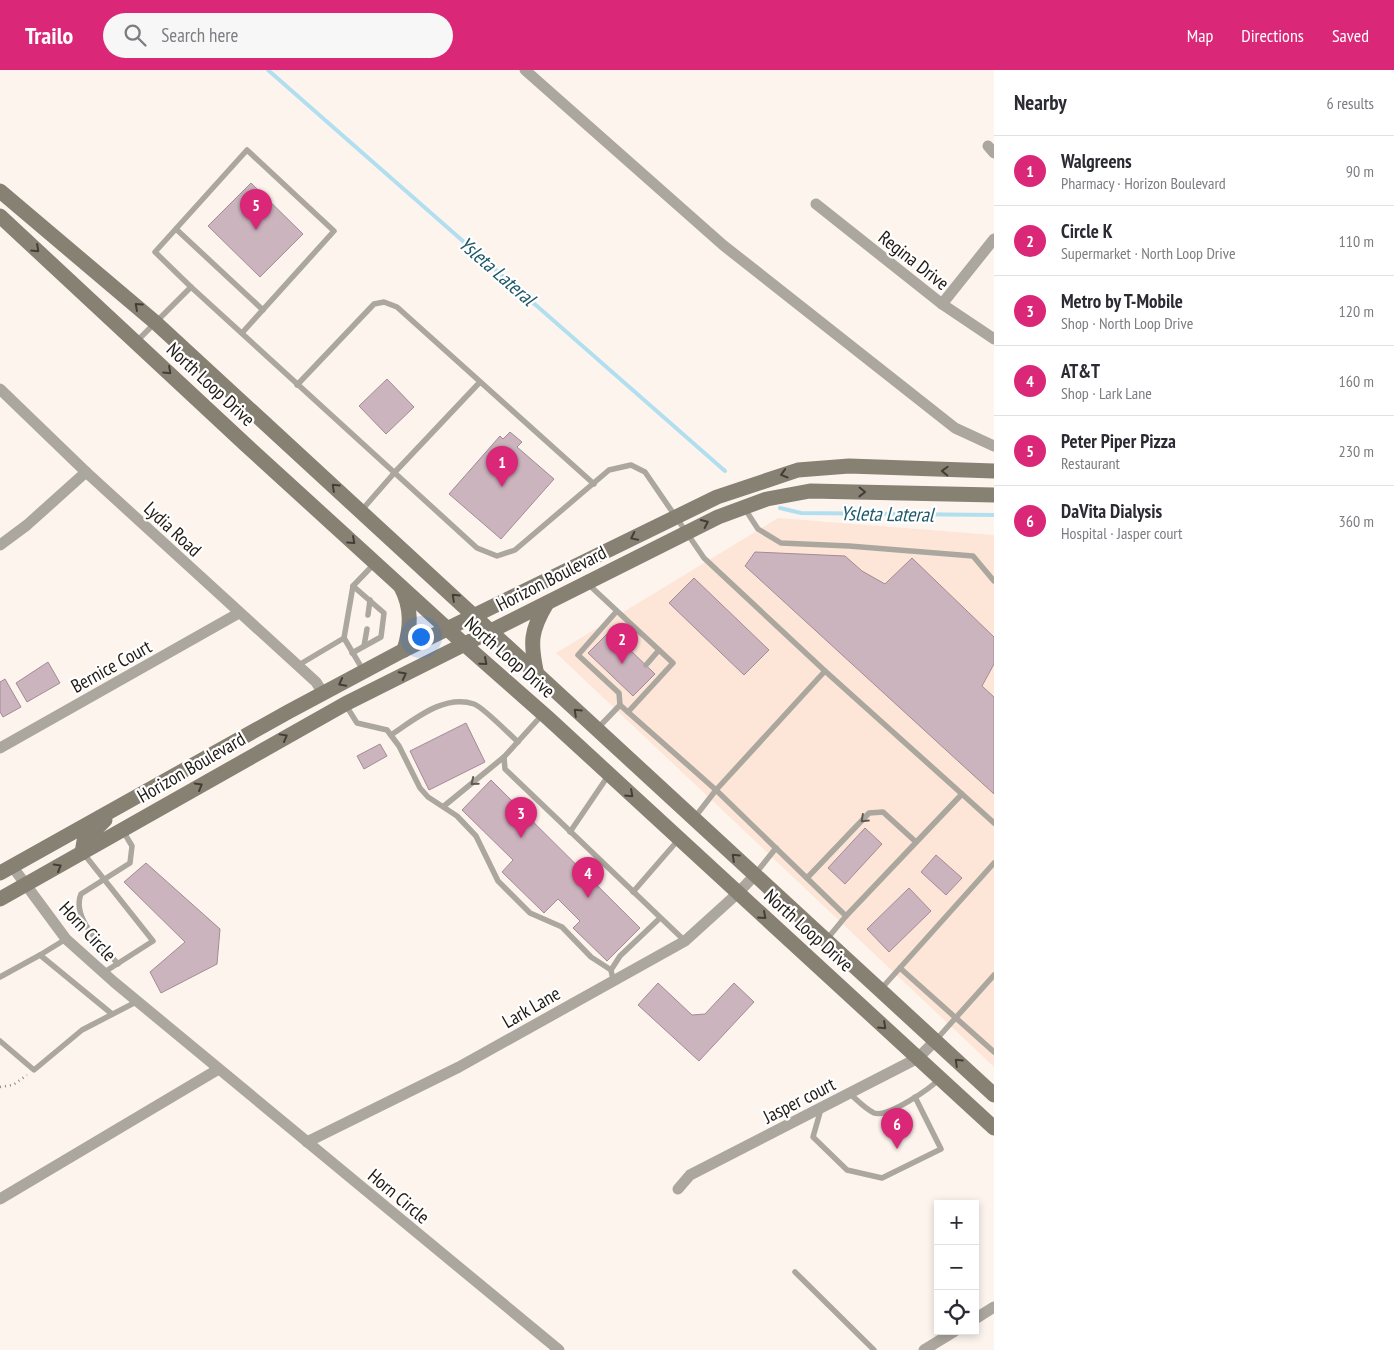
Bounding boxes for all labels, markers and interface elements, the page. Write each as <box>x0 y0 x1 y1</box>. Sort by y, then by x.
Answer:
search box <box>103 13 453 58</box>
text: Trailo <box>25 20 73 51</box>
icon: search <box>121 21 149 49</box>
text: Search here <box>161 23 238 47</box>
text: Map <box>1187 24 1213 47</box>
text: Directions <box>1241 24 1304 47</box>
text: Saved <box>1332 24 1369 47</box>
text: Nearby <box>1014 89 1067 116</box>
text: 6 results <box>1327 93 1374 113</box>
text: Walgreens <box>1061 149 1132 173</box>
text: 1 <box>1026 161 1034 181</box>
text: 90 m <box>1346 161 1374 181</box>
text: Pharmacy · Horizon Boulevard <box>1061 173 1226 193</box>
pin: 5 <box>240 189 272 230</box>
text: Circle K <box>1061 219 1113 243</box>
street label: Regina Drive <box>874 225 954 295</box>
water label: Ysleta Lateral <box>453 231 542 313</box>
text: 2 <box>1026 231 1034 251</box>
text: 110 m <box>1339 231 1374 251</box>
one-way arrow <box>30 243 39 252</box>
text: Supermarket · North Loop Drive <box>1061 243 1236 263</box>
text: Metro by T-Mobile <box>1061 289 1183 313</box>
text: 3 <box>1026 301 1034 321</box>
text: 120 m <box>1339 301 1374 321</box>
one-way arrow <box>134 303 143 312</box>
text: Shop · North Loop Drive <box>1061 313 1193 333</box>
street label: North Loop Drive <box>162 337 260 431</box>
text: AT&T <box>1061 359 1100 383</box>
one-way arrow <box>163 365 172 374</box>
text: 4 <box>1026 371 1034 391</box>
text: 160 m <box>1339 371 1374 391</box>
text: Shop · Lark Lane <box>1061 383 1152 403</box>
text: Peter Piper Pizza <box>1061 429 1176 453</box>
text: 5 <box>1026 441 1034 461</box>
text: 230 m <box>1339 441 1374 461</box>
pin: 1 <box>486 446 518 487</box>
text: Restaurant <box>1061 453 1120 473</box>
one-way arrow <box>941 465 949 476</box>
one-way arrow <box>779 468 788 479</box>
one-way arrow <box>332 484 341 493</box>
one-way arrow <box>859 487 867 498</box>
street label: Lydia Road <box>139 496 207 562</box>
text: DaVita Dialysis <box>1061 499 1162 523</box>
water label: Ysleta Lateral <box>840 500 936 528</box>
text: 6 <box>1026 511 1034 531</box>
text: 360 m <box>1339 511 1374 531</box>
one-way arrow <box>700 519 709 529</box>
text: Hospital · Jasper court <box>1061 523 1183 543</box>
one-way arrow <box>630 531 639 541</box>
one-way arrow <box>346 535 355 544</box>
street label: Horizon Boulevard <box>492 540 610 616</box>
one-way arrow <box>451 594 460 603</box>
street label: North Loop Drive <box>460 611 560 703</box>
pin: 2 <box>606 623 638 664</box>
your location <box>408 624 434 650</box>
street label: Bernice Court <box>67 634 156 698</box>
one-way arrow <box>479 656 488 665</box>
one-way arrow <box>398 671 407 681</box>
one-way arrow <box>338 677 347 687</box>
one-way arrow <box>574 709 583 718</box>
street label: Horizon Boulevard <box>133 726 249 808</box>
one-way arrow <box>279 734 288 744</box>
one-way arrow <box>470 776 479 785</box>
one-way arrow <box>193 782 202 792</box>
one-way arrow <box>625 788 634 797</box>
pin: 3 <box>505 797 537 838</box>
one-way arrow <box>861 813 870 822</box>
one-way arrow <box>732 854 741 863</box>
pin: 4 <box>572 857 604 898</box>
one-way arrow <box>52 863 61 873</box>
street label: North Loop Drive <box>759 884 859 976</box>
street label: Horn Circle <box>54 896 122 966</box>
one-way arrow <box>758 910 767 919</box>
street label: Lark Lane <box>498 981 564 1033</box>
one-way arrow <box>878 1020 887 1029</box>
one-way arrow <box>955 1059 964 1068</box>
street label: Jasper court <box>758 1071 840 1129</box>
pin: 6 <box>881 1108 913 1149</box>
street label: Horn Circle <box>363 1163 435 1229</box>
map controls <box>934 1200 979 1335</box>
button: + <box>934 1200 979 1245</box>
button: − <box>934 1245 979 1290</box>
button: locate <box>934 1290 979 1335</box>

